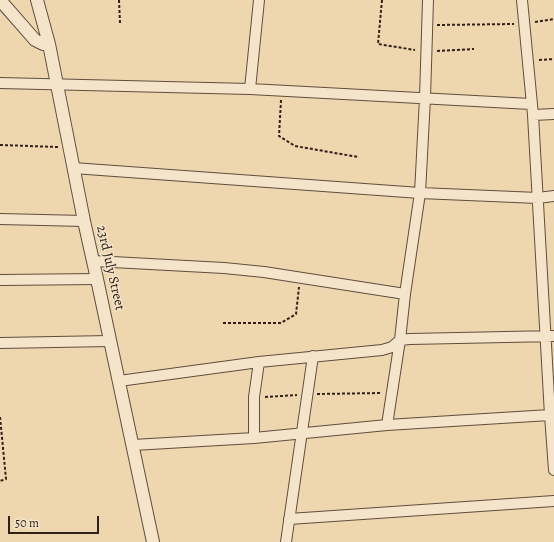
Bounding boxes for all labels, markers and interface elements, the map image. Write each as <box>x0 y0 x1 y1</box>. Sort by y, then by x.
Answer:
street label: 23rd July Street <box>92 224 128 312</box>
scale bar <box>10 508 101 534</box>
text: 50 m <box>15 515 39 531</box>

